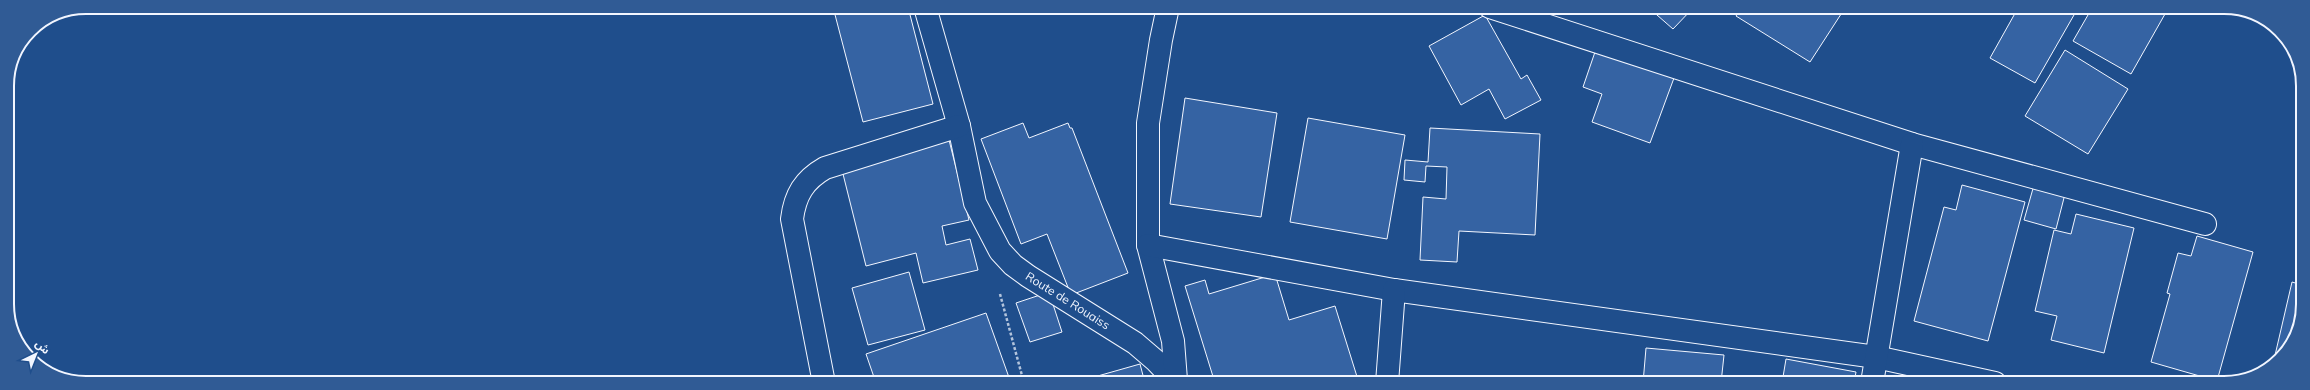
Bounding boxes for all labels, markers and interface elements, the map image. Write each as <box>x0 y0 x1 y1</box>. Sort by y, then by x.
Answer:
street label: Route de Rouaiss <box>1023 268 1113 332</box>
north arrow <box>16 334 56 374</box>
text: ش <box>33 336 53 357</box>

